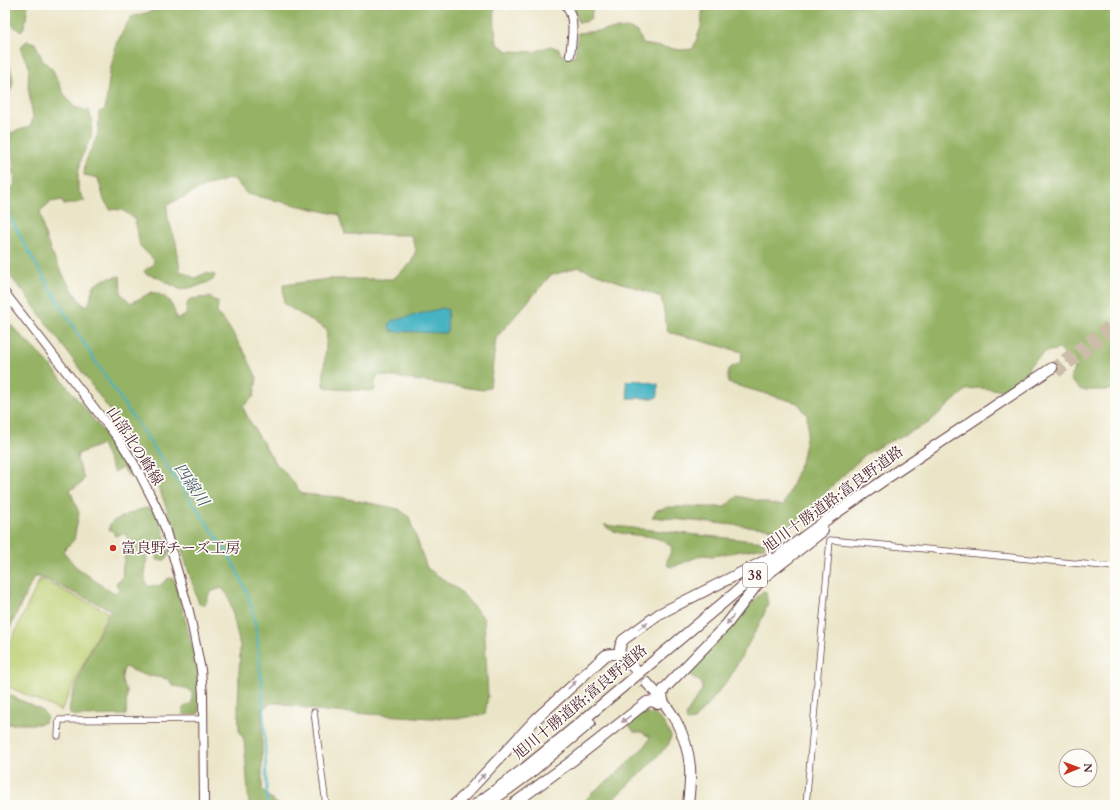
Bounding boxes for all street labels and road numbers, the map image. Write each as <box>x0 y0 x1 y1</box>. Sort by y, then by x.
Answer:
street label: 山部北の峰線 <box>102 403 168 489</box>
street label: 旭川十勝道路;富良野道路 <box>759 441 907 557</box>
road number: 38 <box>743 563 767 587</box>
street label: 旭川十勝道路;富良野道路 <box>509 640 651 764</box>

